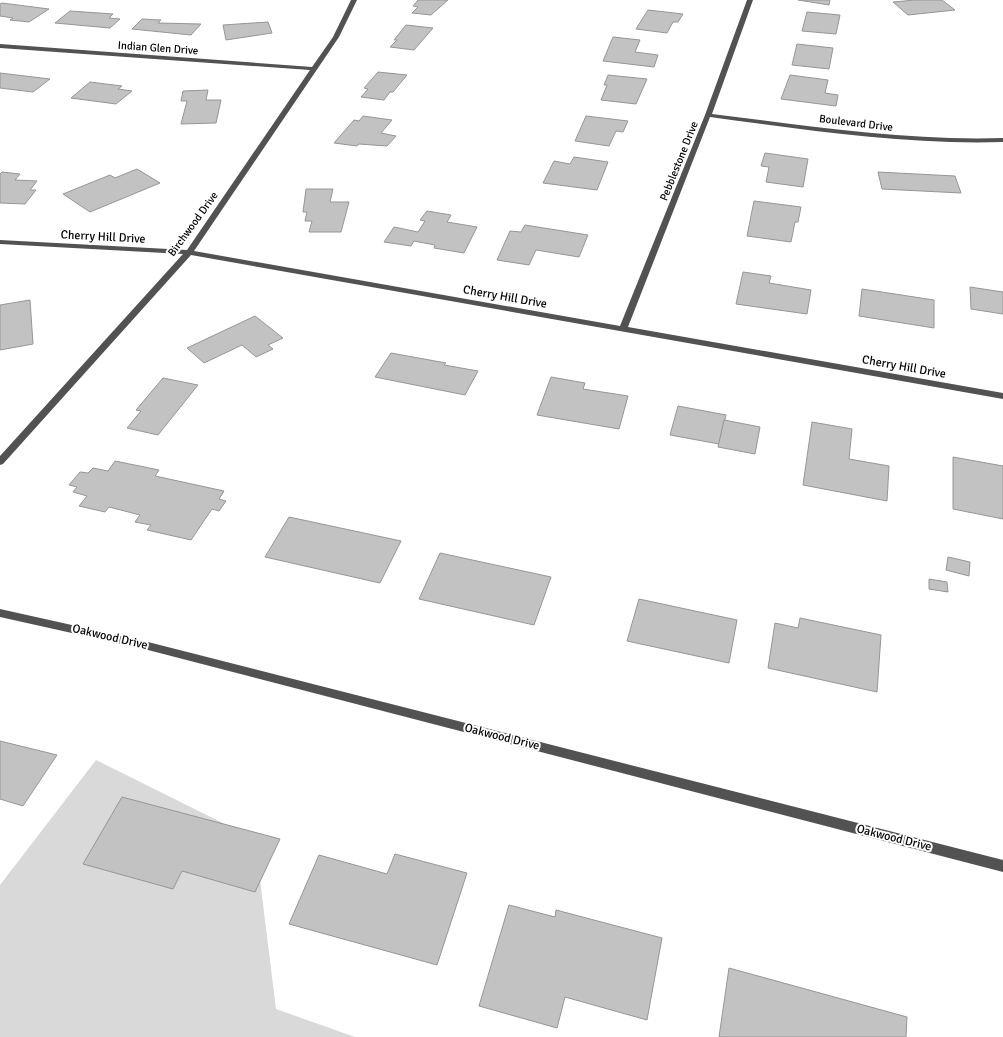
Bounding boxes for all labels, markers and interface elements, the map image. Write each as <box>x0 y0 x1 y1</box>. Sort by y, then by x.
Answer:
street label: Indian Glen Drive <box>117 39 199 57</box>
street label: Boulevard Drive <box>818 112 894 134</box>
street label: Pebblestone Drive <box>657 119 701 203</box>
street label: Birchwood Drive <box>165 189 221 259</box>
street label: Cherry Hill Drive <box>60 227 146 247</box>
street label: Cherry Hill Drive <box>462 282 548 312</box>
street label: Cherry Hill Drive <box>861 352 947 382</box>
street label: Oakwood Drive <box>71 621 149 653</box>
street label: Oakwood Drive <box>463 720 541 754</box>
street label: Oakwood Drive <box>855 821 933 855</box>

